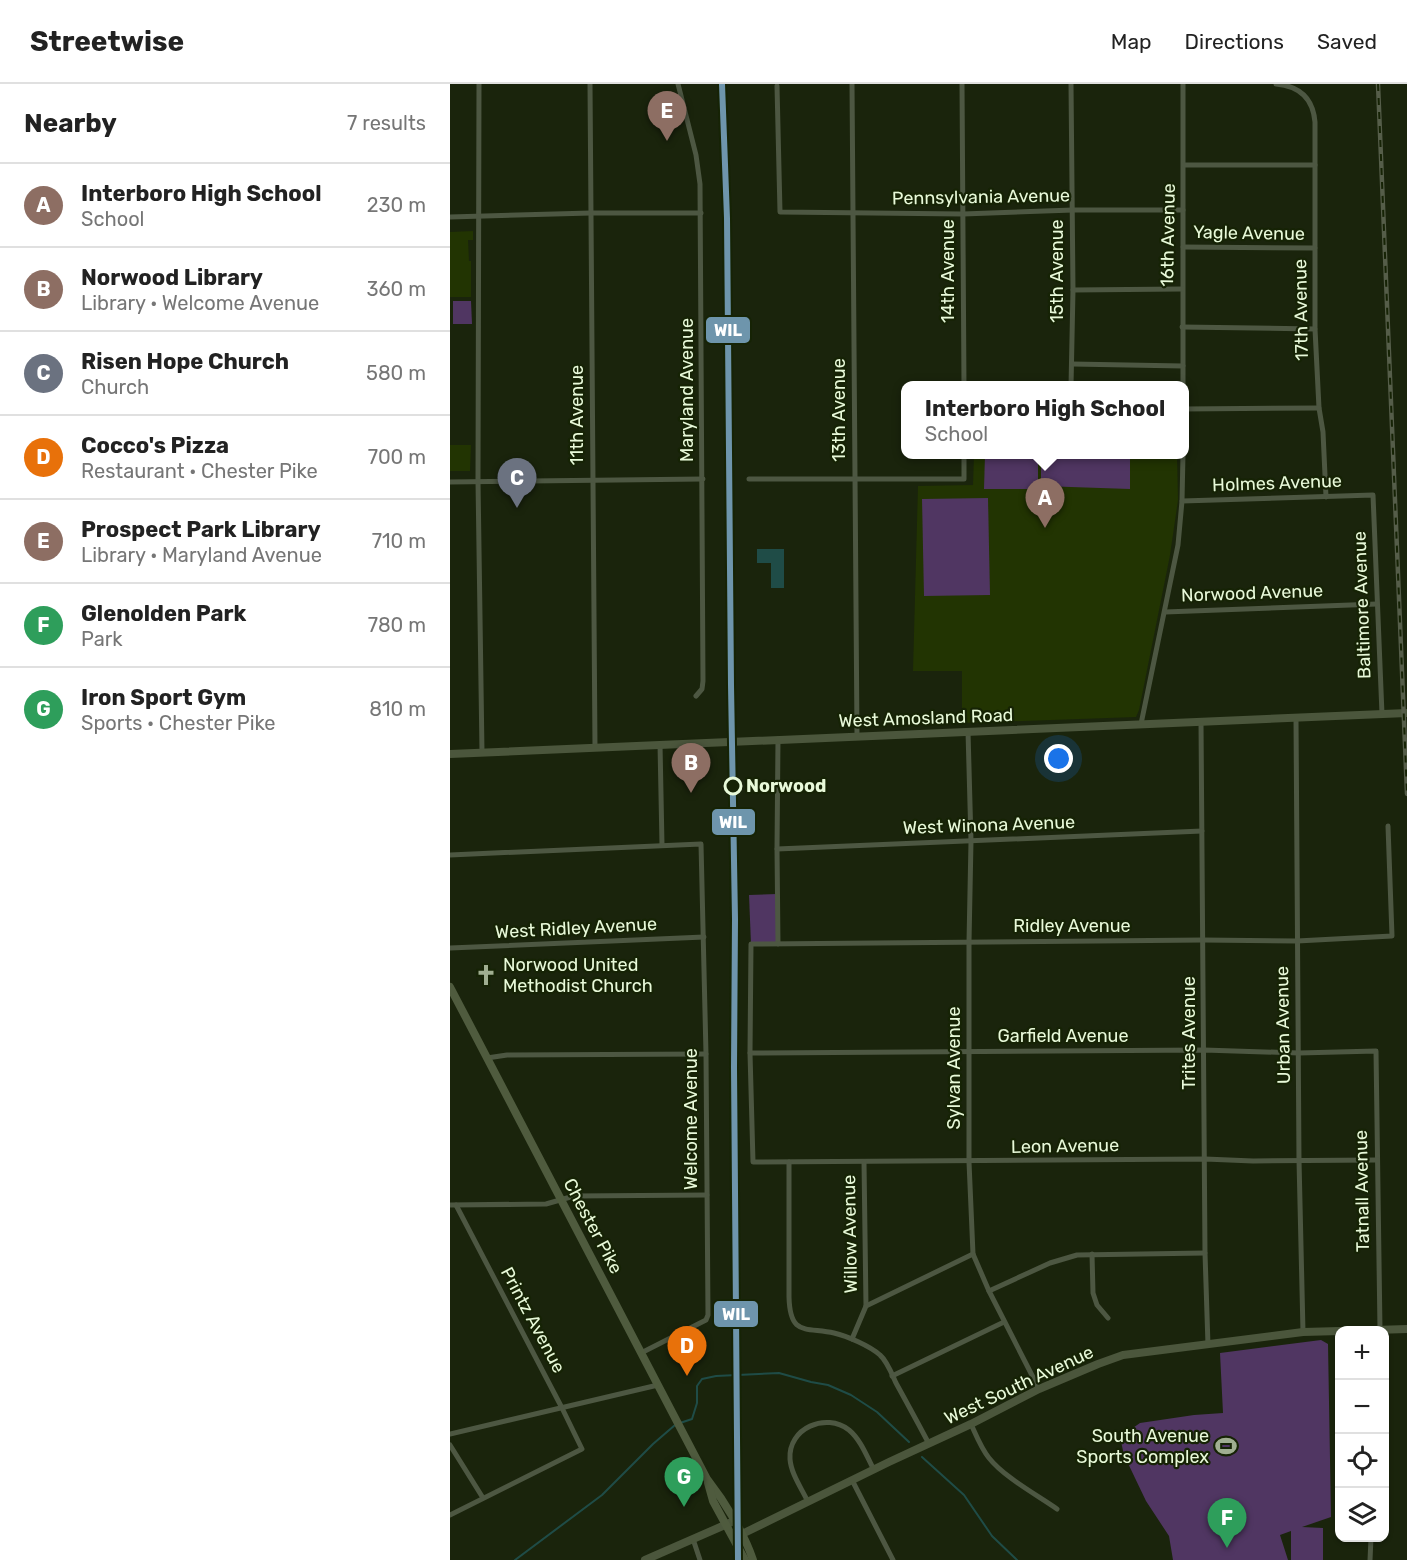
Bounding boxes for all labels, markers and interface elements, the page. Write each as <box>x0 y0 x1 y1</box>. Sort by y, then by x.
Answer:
text: Streetwise <box>30 25 184 58</box>
text: Map <box>1111 29 1152 54</box>
text: Directions <box>1185 29 1284 54</box>
text: Saved <box>1317 29 1377 54</box>
pin: E <box>648 92 686 141</box>
text: Nearby <box>24 108 117 139</box>
text: 7 results <box>347 111 426 135</box>
text: Interboro High School <box>81 180 321 207</box>
street label: 16th Avenue <box>1156 183 1180 287</box>
street label: Pennsylvania Avenue <box>892 184 1070 210</box>
text: A <box>36 193 51 217</box>
text: 230 m <box>367 193 426 217</box>
text: School <box>81 207 144 231</box>
street label: 14th Avenue <box>937 219 959 323</box>
street label: 15th Avenue <box>1046 219 1068 323</box>
street label: Yagle Avenue <box>1193 221 1305 245</box>
street label: 17th Avenue <box>1289 259 1313 361</box>
text: Norwood Library <box>81 264 263 291</box>
text: B <box>36 277 51 301</box>
text: 360 m <box>367 277 426 301</box>
text: Library · Welcome Avenue <box>81 291 319 315</box>
line badge: WIL <box>705 316 751 344</box>
street label: Maryland Avenue <box>676 318 698 462</box>
text: WIL <box>714 321 742 340</box>
text: Risen Hope Church <box>81 348 289 375</box>
street label: 13th Avenue <box>828 358 850 462</box>
text: C <box>36 361 51 385</box>
text: 580 m <box>366 361 426 385</box>
street label: 11th Avenue <box>566 365 588 465</box>
text: Church <box>81 375 149 399</box>
popup <box>901 381 1189 459</box>
text: Interboro High School <box>925 395 1165 422</box>
text: School <box>925 422 988 446</box>
text: Cocco's Pizza <box>81 432 229 459</box>
text: D <box>36 445 51 469</box>
text: 700 m <box>368 445 426 469</box>
pin: C <box>498 458 536 508</box>
text: Restaurant · Chester Pike <box>81 459 318 483</box>
street label: Holmes Avenue <box>1212 470 1342 496</box>
pin: A <box>1026 478 1064 528</box>
text: Prospect Park Library <box>81 516 321 543</box>
text: E <box>37 529 50 553</box>
text: 710 m <box>372 529 426 553</box>
street label: Baltimore Avenue <box>1348 531 1376 679</box>
text: Library · Maryland Avenue <box>81 543 322 567</box>
street label: Norwood Avenue <box>1181 580 1323 606</box>
text: Glenolden Park <box>81 600 246 627</box>
text: F <box>37 613 50 637</box>
text: 780 m <box>368 613 426 637</box>
text: Park <box>81 627 123 651</box>
text: Iron Sport Gym <box>81 684 246 711</box>
text: G <box>36 697 51 721</box>
text: 810 m <box>369 697 426 721</box>
street label: West Amosland Road <box>838 704 1014 732</box>
text: Sports · Chester Pike <box>81 711 276 735</box>
pin: B <box>672 744 710 793</box>
your location <box>1044 744 1073 773</box>
place label: Norwood <box>746 775 826 797</box>
marker: Norwood <box>724 777 742 795</box>
line badge: WIL <box>711 808 756 836</box>
street label: West Winona Avenue <box>903 811 1075 839</box>
text: WIL <box>719 813 747 832</box>
street label: West Ridley Avenue <box>494 913 658 943</box>
street label: Ridley Avenue <box>1013 915 1131 937</box>
place label: Norwood United Methodist Church <box>503 954 653 997</box>
church icon: Norwood United Methodist Church <box>474 963 498 987</box>
street label: Urban Avenue <box>1271 966 1295 1084</box>
street label: Trites Avenue <box>1178 976 1200 1090</box>
street label: Sylvan Avenue <box>943 1007 965 1129</box>
street label: Garfield Avenue <box>997 1025 1129 1047</box>
street label: Welcome Avenue <box>680 1048 702 1190</box>
street label: Tatnall Avenue <box>1350 1130 1374 1252</box>
street label: Leon Avenue <box>1011 1134 1119 1158</box>
street label: Chester Pike <box>559 1174 627 1278</box>
street label: Willow Avenue <box>838 1175 862 1293</box>
street label: Printz Avenue <box>496 1263 570 1377</box>
line badge: WIL <box>713 1300 759 1328</box>
text: WIL <box>722 1305 750 1324</box>
pin: D <box>668 1326 706 1376</box>
map controls <box>1335 1326 1389 1542</box>
button: + <box>1335 1326 1389 1380</box>
street label: West South Avenue <box>941 1341 1097 1429</box>
button: − <box>1335 1380 1389 1434</box>
place label: South Avenue Sports Complex <box>1076 1425 1209 1468</box>
sports icon: South Avenue Sports Complex <box>1214 1434 1238 1458</box>
button: locate <box>1335 1434 1389 1488</box>
pin: G <box>664 1458 704 1507</box>
button: layers <box>1335 1488 1389 1542</box>
pin: F <box>1208 1498 1246 1548</box>

